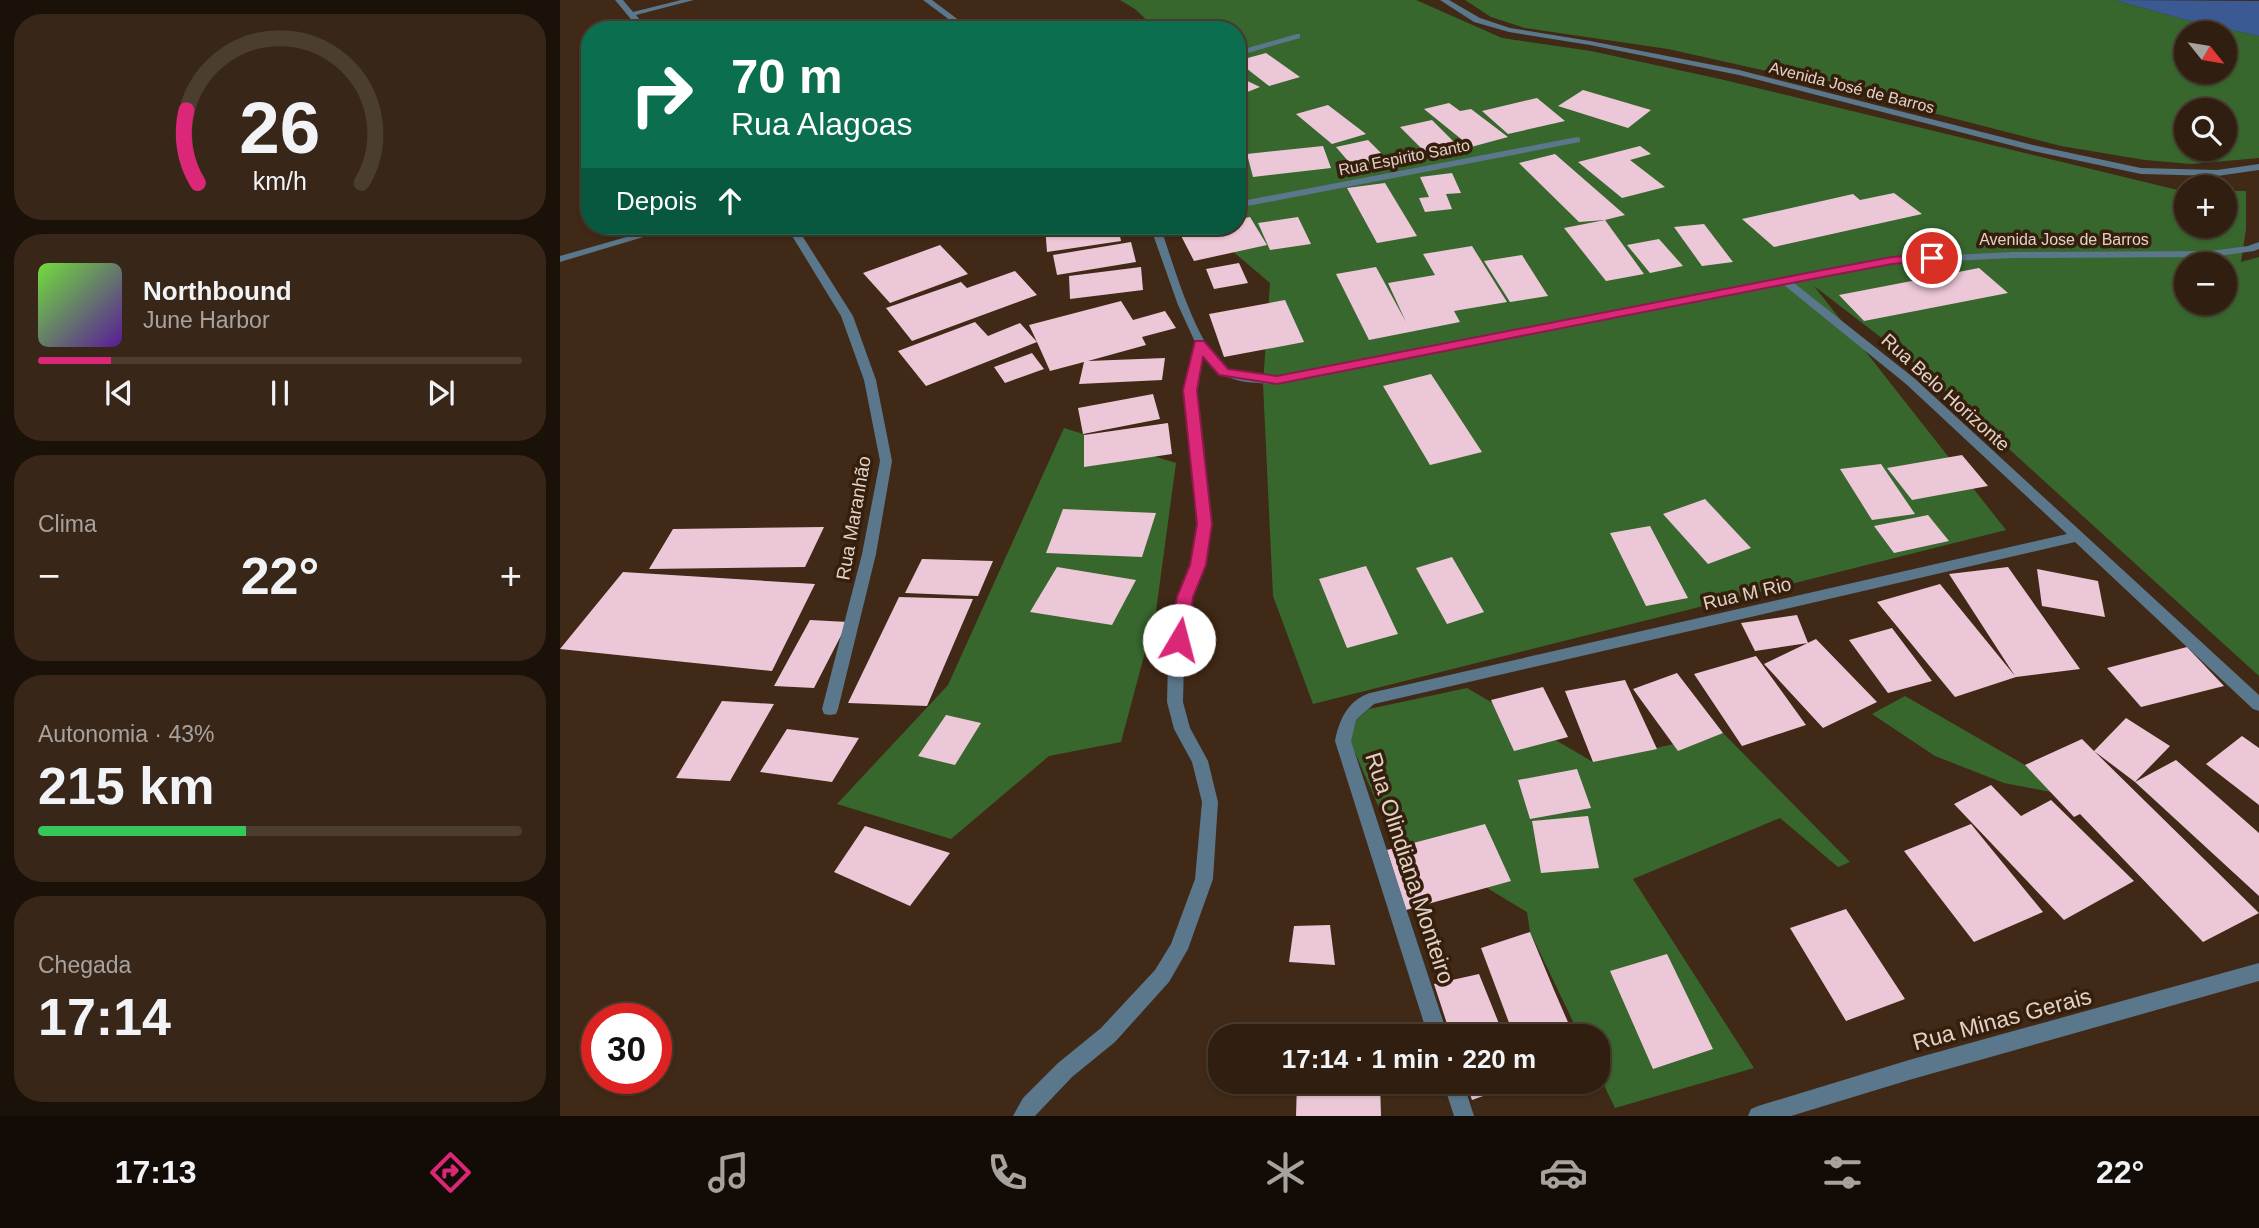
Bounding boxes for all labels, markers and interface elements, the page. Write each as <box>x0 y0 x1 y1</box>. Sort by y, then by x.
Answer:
north arrow <box>2174 21 2236 84</box>
map controls <box>2174 21 2237 315</box>
icon: right <box>616 49 707 140</box>
text: 70 m <box>731 49 843 103</box>
street label: Avenida José de Barros <box>1768 59 1936 116</box>
text: 26 <box>240 88 320 169</box>
button: search <box>2174 98 2237 161</box>
text: Rua Alagoas <box>731 106 912 142</box>
street label: Rua Espirito Santo <box>1337 136 1471 179</box>
text: km/h <box>253 167 307 195</box>
button: + <box>2174 175 2237 238</box>
icon: ahead <box>711 182 749 220</box>
text: Depois <box>616 186 697 216</box>
pin <box>1902 228 1962 288</box>
street label: Avenida Jose de Barros <box>1979 231 2149 248</box>
icon: arrive <box>1913 239 1951 277</box>
button: − <box>2174 252 2237 315</box>
text: Northbound <box>143 276 292 306</box>
text: June Harbor <box>143 307 270 333</box>
street label: Rua Belo Horizonte <box>1877 329 2014 455</box>
icon: previous <box>100 374 138 412</box>
icon: pause <box>261 374 299 412</box>
icon: next <box>422 374 460 412</box>
street label: Rua Maranhão <box>832 454 875 582</box>
text: Clima <box>38 511 97 537</box>
text: 22° <box>241 547 319 605</box>
text: − <box>38 555 60 597</box>
text: + <box>500 555 522 597</box>
street label: Rua M Rio <box>1701 573 1793 614</box>
position arrow <box>1142 603 1216 677</box>
text: Autonomia · 43% <box>38 721 214 747</box>
street label: Rua Olindiana Monteiro <box>1360 749 1460 987</box>
text: 215 km <box>38 757 214 815</box>
text: Chegada <box>38 952 131 978</box>
street label: Rua Minas Gerais <box>1910 983 2094 1055</box>
text: 17:14 <box>38 988 171 1046</box>
speed limit sign: 30 <box>581 1003 672 1094</box>
text: 17:14 · 1 min · 220 m <box>1282 1044 1536 1074</box>
icon: directions <box>426 1148 475 1197</box>
icon: music <box>704 1148 753 1197</box>
icon: phone <box>983 1148 1032 1197</box>
icon: climate <box>1261 1148 1310 1197</box>
icon: car <box>1539 1148 1588 1197</box>
icon: filters <box>1818 1148 1867 1197</box>
text: 17:13 <box>115 1154 197 1190</box>
text: 22° <box>2096 1154 2144 1190</box>

